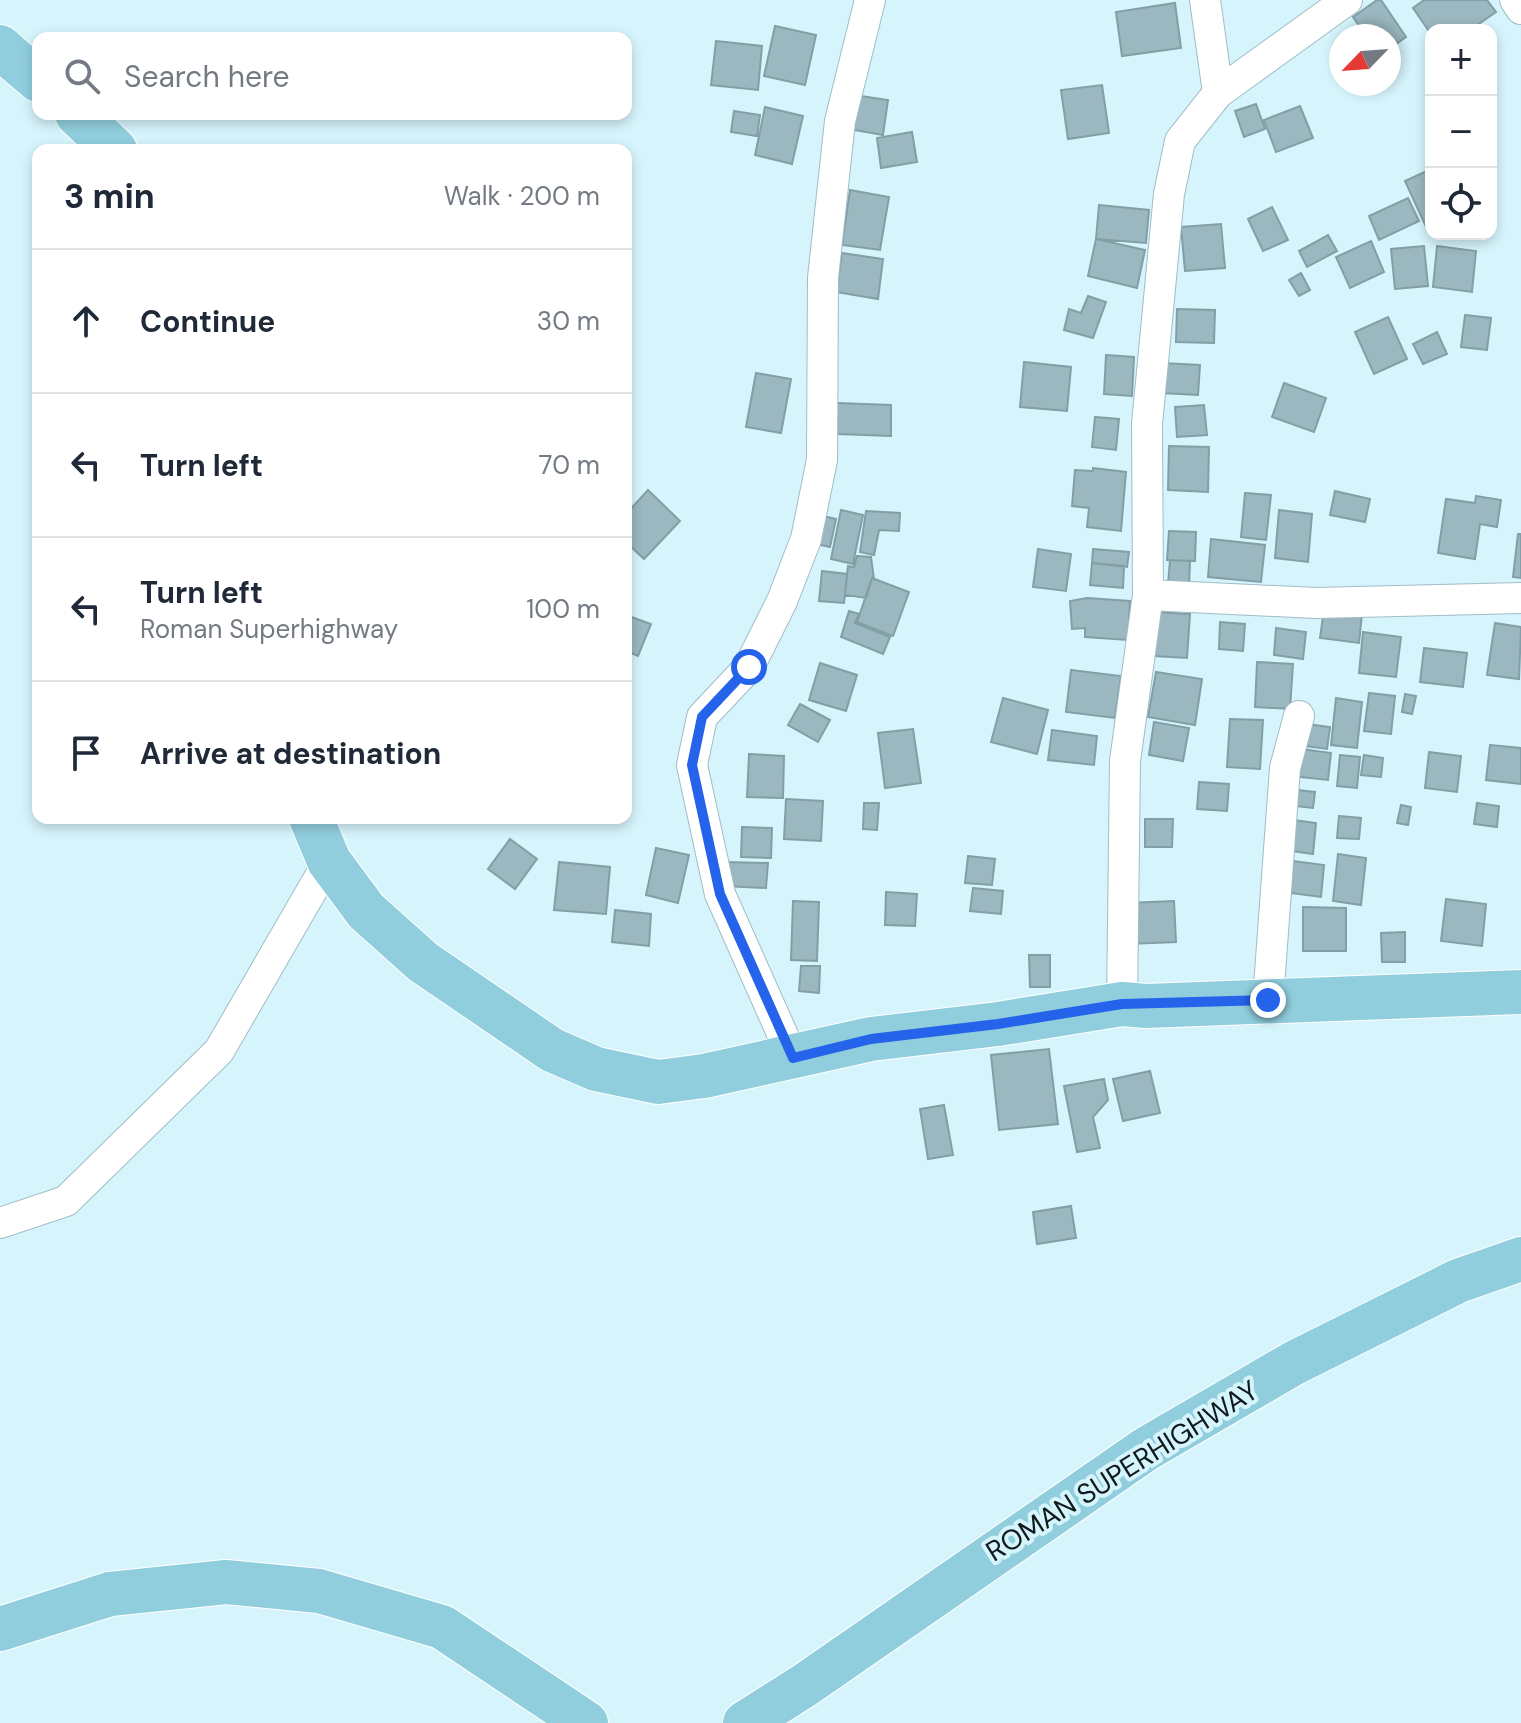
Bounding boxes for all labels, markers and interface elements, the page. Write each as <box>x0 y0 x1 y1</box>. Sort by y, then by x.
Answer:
north arrow <box>1329 24 1401 96</box>
map controls <box>1425 24 1497 240</box>
button: + <box>1425 24 1497 96</box>
search box <box>32 32 632 120</box>
icon: search <box>60 54 104 98</box>
text: Search here <box>124 57 290 96</box>
button: − <box>1425 96 1497 168</box>
button: locate <box>1425 168 1497 240</box>
text: 3 min <box>64 174 155 219</box>
text: Walk · 200 m <box>444 179 600 213</box>
icon: ahead <box>64 299 108 343</box>
text: Continue <box>140 302 275 341</box>
text: 30 m <box>537 304 600 338</box>
icon: left <box>64 443 108 487</box>
text: Turn left <box>140 446 263 485</box>
text: 70 m <box>539 448 600 482</box>
text: Turn left <box>140 573 263 612</box>
icon: left <box>64 587 108 631</box>
text: 100 m <box>526 592 600 626</box>
text: Roman Superhighway <box>140 612 398 646</box>
route start <box>731 649 767 685</box>
icon: arrive <box>64 731 108 775</box>
text: Arrive at destination <box>140 734 441 773</box>
route end <box>1250 982 1286 1018</box>
street label: ROMAN SUPERHIGHWAY <box>979 1372 1265 1570</box>

